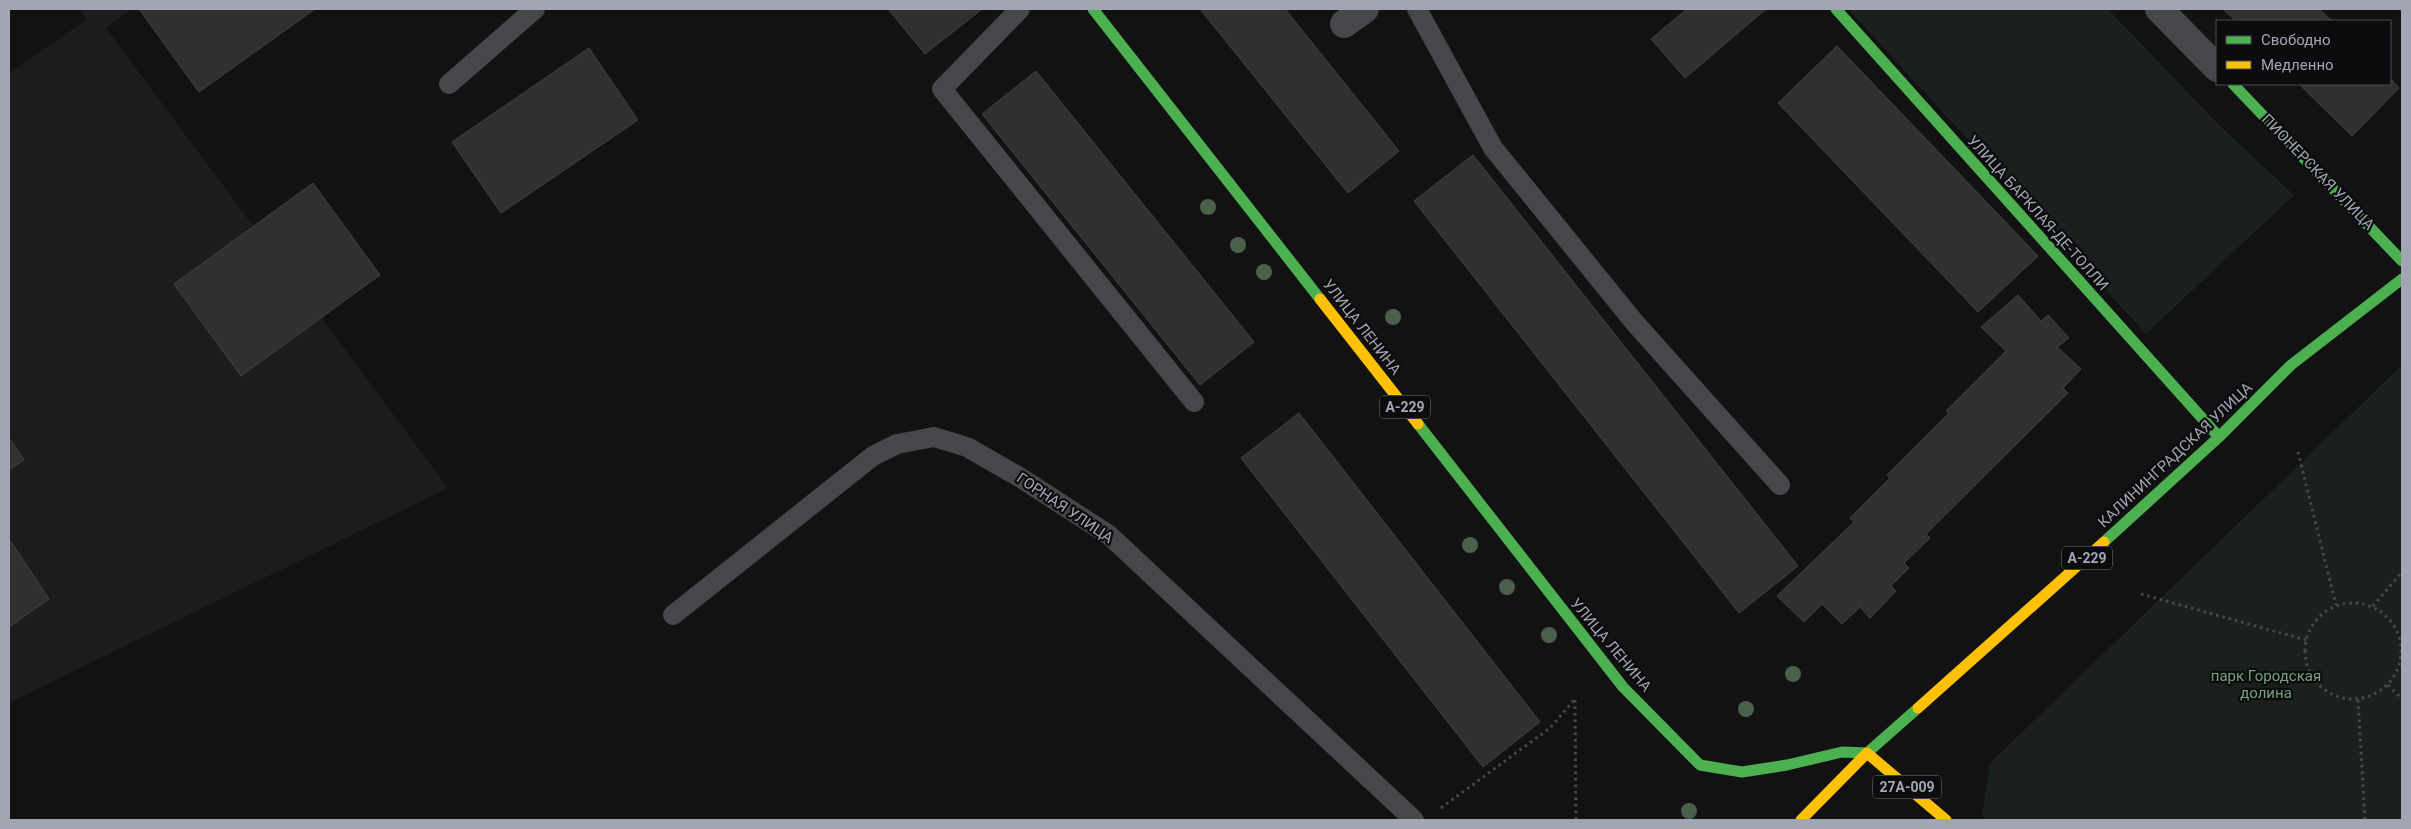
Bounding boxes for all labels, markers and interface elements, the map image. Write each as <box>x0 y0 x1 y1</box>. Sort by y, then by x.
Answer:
legend <box>2216 20 2391 85</box>
text: Свободно <box>2261 31 2330 49</box>
text: Медленно <box>2261 56 2334 74</box>
street label: ПИОНЕРСКАЯ УЛИЦА <box>2258 110 2378 234</box>
street label: УЛИЦА БАРКЛАЯ-ДЕ-ТОЛЛИ <box>1964 132 2112 294</box>
street label: УЛИЦА ЛЕНИНА <box>1319 276 1405 378</box>
street label: КАЛИНИНГРАДСКАЯ УЛИЦА <box>2094 379 2256 531</box>
road number: А-229 <box>1380 396 1430 418</box>
street label: ГОРНАЯ УЛИЦА <box>1013 469 1117 547</box>
road number: А-229 <box>2062 546 2112 570</box>
street label: УЛИЦА ЛЕНИНА <box>1567 595 1655 695</box>
park label: парк Городская долина <box>2211 667 2321 702</box>
road number: 27А-009 <box>1873 776 1941 799</box>

